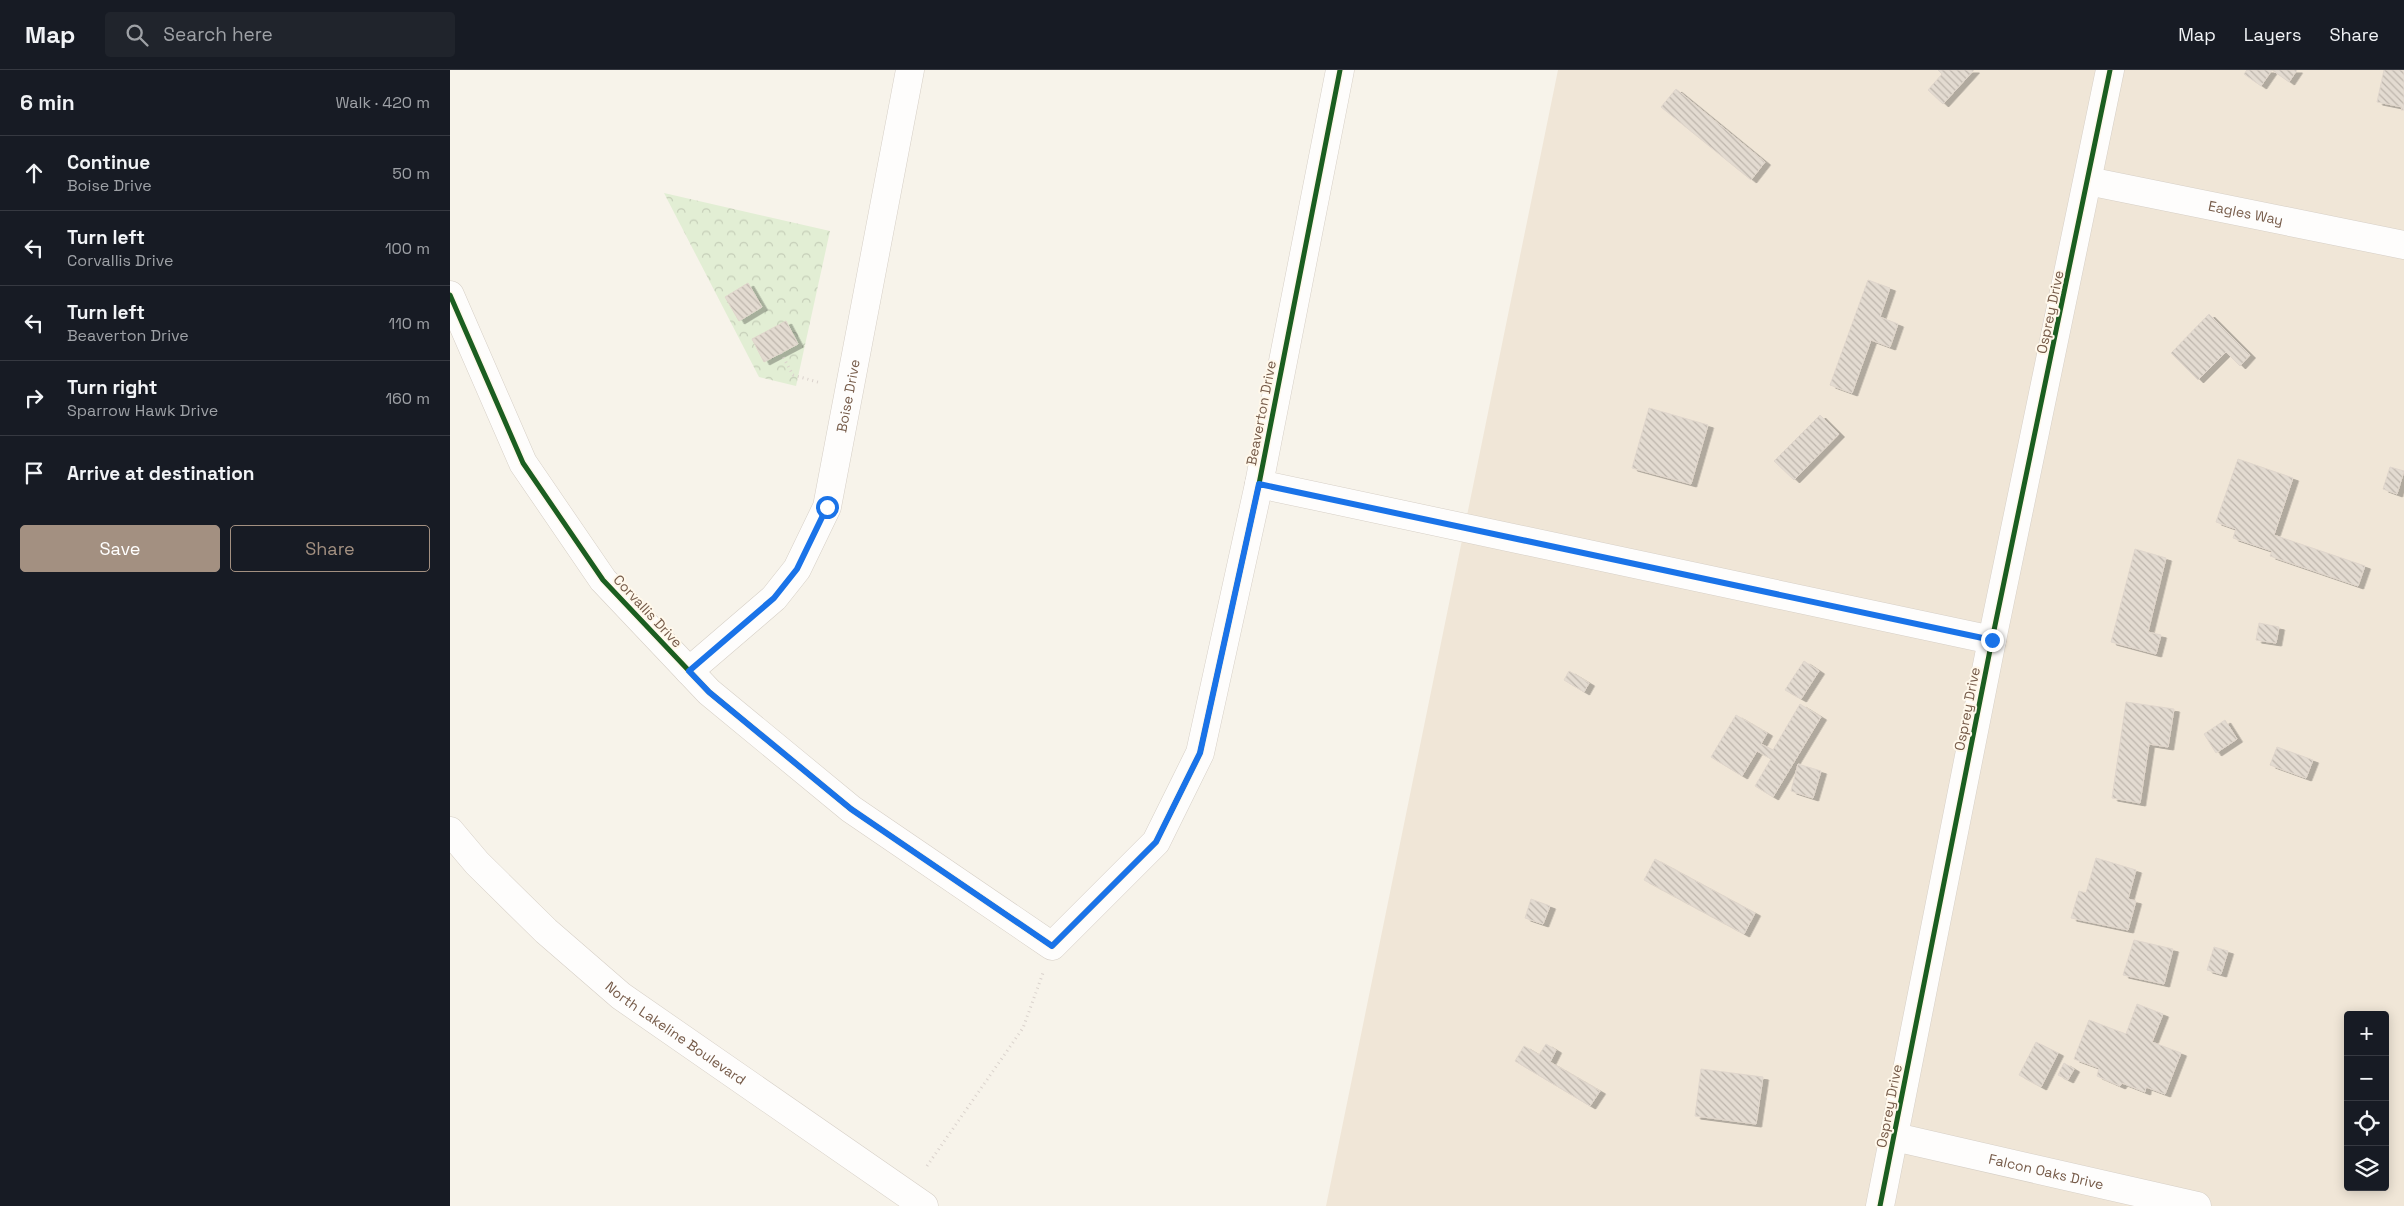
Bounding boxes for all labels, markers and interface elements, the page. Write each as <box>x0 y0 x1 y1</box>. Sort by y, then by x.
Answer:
search box <box>105 12 455 57</box>
text: Map <box>25 19 75 50</box>
icon: search <box>123 21 151 49</box>
text: Search here <box>163 22 273 47</box>
text: Map <box>2178 23 2216 46</box>
text: Layers <box>2244 23 2301 46</box>
text: Share <box>2329 23 2379 46</box>
text: 6 min <box>20 89 75 116</box>
text: Walk · 420 m <box>335 92 430 113</box>
text: Continue <box>67 150 150 175</box>
icon: ahead <box>20 159 48 187</box>
text: 50 m <box>392 163 430 184</box>
text: Boise Drive <box>67 175 152 196</box>
street label: Eagles Way <box>2207 197 2285 229</box>
text: Turn left <box>67 225 145 250</box>
icon: left <box>20 234 48 262</box>
text: 100 m <box>385 238 430 259</box>
text: Corvallis Drive <box>67 250 173 271</box>
street label: Osprey Drive <box>2032 269 2068 355</box>
text: Turn left <box>67 300 145 325</box>
icon: left <box>20 309 48 337</box>
text: 110 m <box>388 313 430 334</box>
text: Beaverton Drive <box>67 325 189 346</box>
street label: Boise Drive <box>832 358 864 434</box>
street label: Beaverton Drive <box>1242 359 1280 467</box>
text: Turn right <box>67 375 157 400</box>
icon: right <box>20 384 48 412</box>
text: 160 m <box>385 388 430 409</box>
text: Sparrow Hawk Drive <box>67 400 218 421</box>
icon: arrive <box>20 459 48 487</box>
text: Arrive at destination <box>67 461 255 486</box>
route start <box>816 496 839 519</box>
button: Save <box>20 525 220 572</box>
button: Share <box>230 525 430 572</box>
street label: Corvallis Drive <box>610 571 686 651</box>
route end <box>1981 629 2004 652</box>
street label: Osprey Drive <box>1950 666 1984 752</box>
street label: North Lakeline Boulevard <box>602 977 749 1089</box>
map controls <box>2344 1011 2389 1191</box>
button: + <box>2344 1011 2389 1056</box>
button: − <box>2344 1056 2389 1101</box>
street label: Osprey Drive <box>1872 1063 1906 1149</box>
button: locate <box>2344 1101 2389 1146</box>
button: layers <box>2344 1146 2389 1191</box>
street label: Falcon Oaks Drive <box>1987 1150 2105 1193</box>

